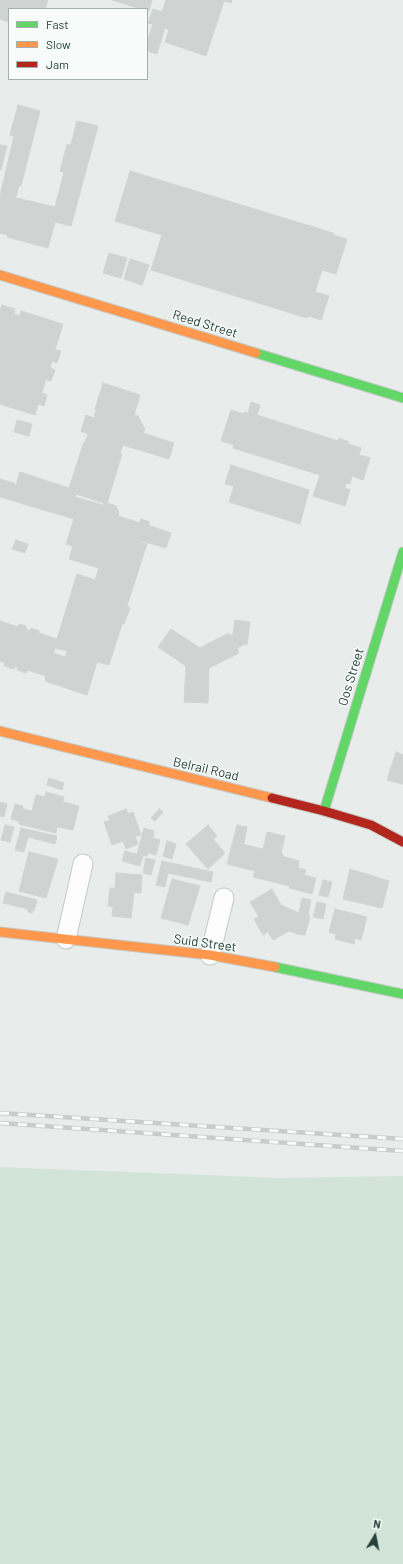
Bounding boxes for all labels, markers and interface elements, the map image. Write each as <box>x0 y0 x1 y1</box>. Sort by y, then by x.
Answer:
legend <box>8 8 148 80</box>
text: Fast <box>46 17 69 31</box>
text: Slow <box>46 37 71 51</box>
text: Jam <box>46 57 69 71</box>
street label: Reed Street <box>171 307 239 341</box>
street label: Oos Street <box>335 646 367 708</box>
street label: Belrail Road <box>172 754 240 784</box>
street label: Suid Street <box>173 931 237 955</box>
north arrow <box>355 1516 395 1556</box>
text: N <box>372 1517 382 1531</box>

